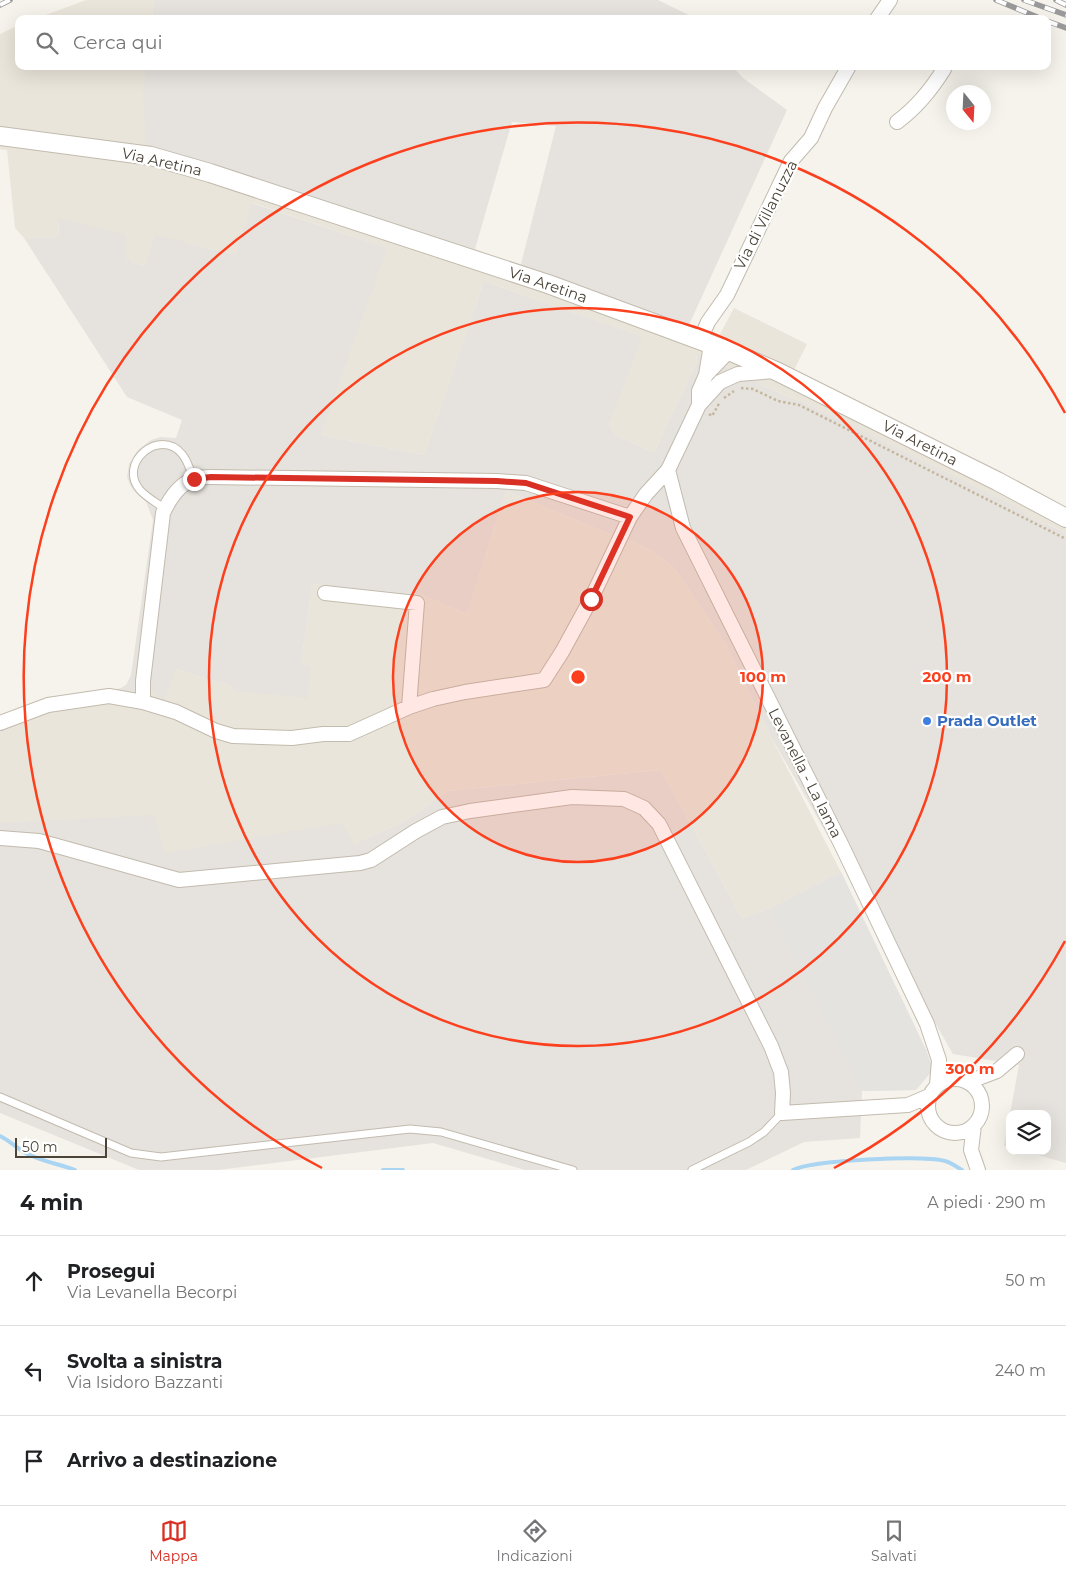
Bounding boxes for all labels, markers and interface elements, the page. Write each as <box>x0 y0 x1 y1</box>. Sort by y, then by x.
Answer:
search box <box>15 15 1051 70</box>
icon: search <box>33 29 61 57</box>
text: Cerca qui <box>73 31 163 54</box>
north arrow <box>946 85 991 130</box>
street label: Via Aretina <box>120 143 204 180</box>
street label: Via di Villanuzza <box>730 157 801 273</box>
street label: Via Aretina <box>506 262 590 307</box>
street label: Via Aretina <box>879 416 961 470</box>
route end <box>183 468 206 491</box>
route start <box>580 588 603 611</box>
text: 100 m <box>740 667 786 686</box>
text: 200 m <box>922 667 972 686</box>
centre of rings <box>569 668 587 686</box>
street label: Levanella - La lama <box>764 705 846 841</box>
place label: Prada Outlet <box>937 711 1037 730</box>
marker: Prada Outlet <box>921 715 933 727</box>
text: 300 m <box>944 1059 995 1078</box>
map controls <box>1006 1110 1051 1155</box>
button: layers <box>1006 1110 1051 1155</box>
scale bar <box>15 1135 108 1158</box>
text: 50 m <box>22 1138 58 1156</box>
text: 4 min <box>20 1190 83 1215</box>
text: A piedi · 290 m <box>927 1193 1046 1212</box>
text: Prosegui <box>67 1260 155 1283</box>
icon: ahead <box>20 1267 48 1295</box>
text: 50 m <box>1005 1271 1046 1290</box>
text: Via Levanella Becorpi <box>67 1283 237 1302</box>
text: Svolta a sinistra <box>67 1350 222 1373</box>
icon: left <box>20 1357 48 1385</box>
text: 240 m <box>995 1361 1046 1380</box>
text: Via Isidoro Bazzanti <box>67 1373 223 1392</box>
icon: arrive <box>20 1447 48 1475</box>
text: Arrivo a destinazione <box>67 1449 277 1472</box>
tab: Mappa <box>149 1517 198 1565</box>
tab: Indicazioni <box>497 1517 573 1565</box>
tab: Salvati <box>871 1517 917 1565</box>

